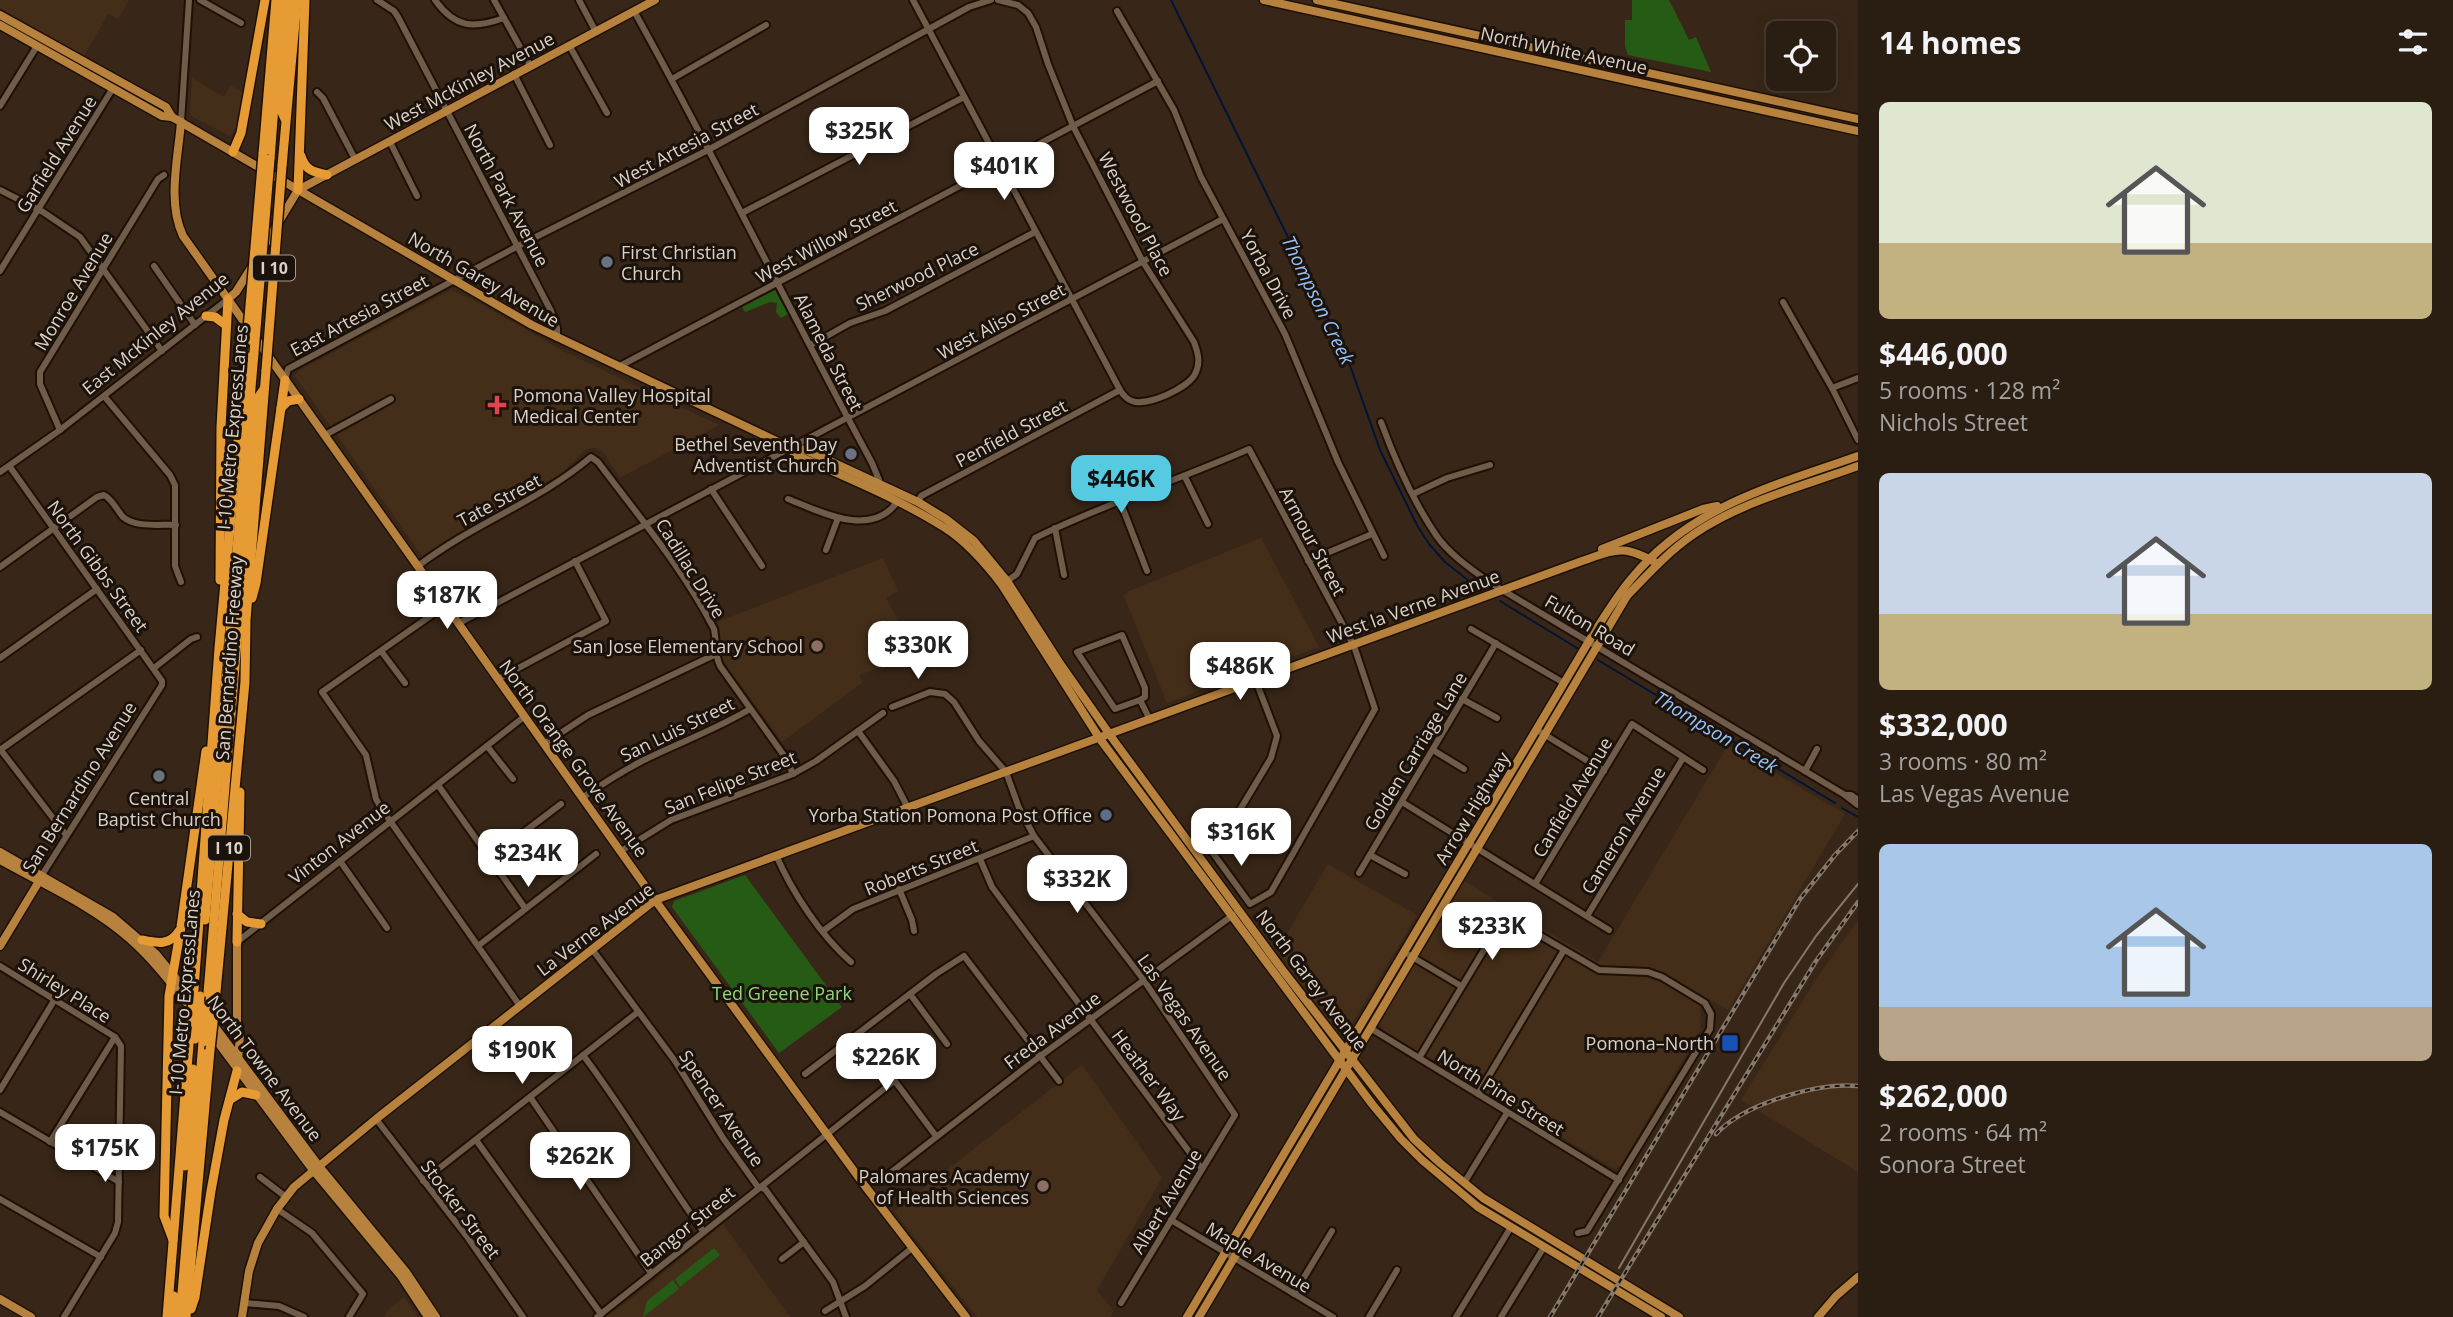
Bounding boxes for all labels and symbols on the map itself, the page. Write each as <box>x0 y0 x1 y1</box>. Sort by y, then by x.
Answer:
street label: North White Avenue <box>1478 21 1650 79</box>
street label: West McKinley Avenue <box>380 26 558 136</box>
street label: Garfield Avenue <box>10 91 102 217</box>
street label: West Artesia Street <box>610 97 762 193</box>
pin: $325K <box>810 108 908 167</box>
street label: North Park Avenue <box>459 119 555 271</box>
pin: $401K <box>955 142 1053 202</box>
street label: Westwood Place <box>1093 148 1179 280</box>
street label: West Willow Street <box>751 194 901 288</box>
street label: Yorba Drive <box>1235 225 1303 323</box>
street label: North Garey Avenue <box>404 226 564 332</box>
street label: Monroe Avenue <box>28 228 118 354</box>
water label: Thompson Creek <box>1276 231 1361 369</box>
street label: Sherwood Place <box>852 236 982 316</box>
place label: First Christian Church <box>621 240 737 285</box>
marker: First Christian Church <box>599 254 615 270</box>
road number: I 10 <box>253 256 295 280</box>
street label: East McKinley Avenue <box>77 266 233 400</box>
street label: East Artesia Street <box>286 268 432 362</box>
street label: West Aliso Street <box>933 277 1069 365</box>
street label: Alameda Street <box>789 289 869 415</box>
street label: I-10 Metro ExpressLanes <box>211 323 253 531</box>
place label: Pomona Valley Hospital Medical Center <box>513 383 711 428</box>
street label: Penfield Street <box>951 393 1071 473</box>
marker: Pomona Valley Hospital Medical Center <box>487 395 507 415</box>
place label: Bethel Seventh Day Adventist Church <box>674 432 838 477</box>
marker: Bethel Seventh Day Adventist Church <box>843 446 859 462</box>
pin: $446K <box>1072 456 1170 515</box>
street label: Tate Street <box>453 468 545 532</box>
street label: Armour Street <box>1274 483 1352 599</box>
street label: North Gibbs Street <box>42 495 154 637</box>
street label: Cadillac Drive <box>651 514 731 622</box>
street label: San Bernardino Freeway <box>210 554 248 761</box>
street label: West la Verne Avenue <box>1323 564 1503 648</box>
pin: $187K <box>398 572 496 631</box>
street label: Fulton Road <box>1541 589 1639 661</box>
pin: $330K <box>869 622 967 681</box>
place label: San Jose Elementary School <box>573 634 803 658</box>
marker: San Jose Elementary School <box>809 638 825 654</box>
pin: $486K <box>1191 642 1289 702</box>
street label: North Orange Grove Avenue <box>494 654 654 862</box>
street label: Golden Carriage Lane <box>1358 667 1472 835</box>
water label: Thompson Creek <box>1649 685 1783 780</box>
street label: San Luis Street <box>616 691 738 767</box>
street label: San Bernardino Avenue <box>16 697 142 877</box>
street label: Canfield Avenue <box>1527 733 1617 861</box>
street label: San Felipe Street <box>661 745 799 819</box>
street label: Arrow Highway <box>1429 746 1516 869</box>
street label: Cameron Avenue <box>1575 762 1671 898</box>
marker: Central Baptist Church <box>151 768 167 784</box>
place label: Central Baptist Church <box>97 786 221 831</box>
street label: Vinton Avenue <box>284 795 394 889</box>
place label: Yorba Station Pomona Post Office <box>809 803 1092 827</box>
marker: Yorba Station Pomona Post Office <box>1098 807 1114 823</box>
pin: $316K <box>1192 808 1290 868</box>
pin: $234K <box>479 830 577 889</box>
street label: Roberts Street <box>861 833 981 901</box>
road number: I 10 <box>208 835 250 860</box>
pin: $332K <box>1028 856 1126 915</box>
street label: La Verne Avenue <box>532 877 658 981</box>
street label: I-10 Metro ExpressLanes <box>163 888 205 1096</box>
pin: $233K <box>1443 902 1541 962</box>
street label: North Garey Avenue <box>1251 905 1373 1055</box>
street label: Las Vegas Avenue <box>1132 949 1238 1085</box>
street label: Shirley Place <box>14 952 116 1028</box>
park label: Ted Greene Park <box>712 981 852 1005</box>
street label: Freda Avenue <box>999 986 1105 1074</box>
street label: North Towne Avenue <box>202 990 328 1146</box>
street label: Heather Way <box>1107 1024 1192 1126</box>
pin: $190K <box>473 1026 571 1086</box>
place label: Pomona–North <box>1586 1031 1714 1055</box>
marker: Pomona–North <box>1720 1033 1740 1053</box>
pin: $226K <box>837 1034 935 1093</box>
street label: North Pine Street <box>1433 1043 1569 1141</box>
street label: Spencer Avenue <box>674 1045 770 1171</box>
pin: $175K <box>56 1124 154 1184</box>
pin: $262K <box>531 1132 629 1192</box>
street label: Albert Avenue <box>1125 1144 1207 1258</box>
street label: Stocker Street <box>416 1155 506 1263</box>
place label: Palomares Academy of Health Sciences <box>859 1164 1030 1209</box>
marker: Palomares Academy of Health Sciences <box>1035 1178 1051 1194</box>
street label: Bangor Street <box>635 1180 739 1272</box>
street label: Maple Avenue <box>1202 1216 1316 1298</box>

